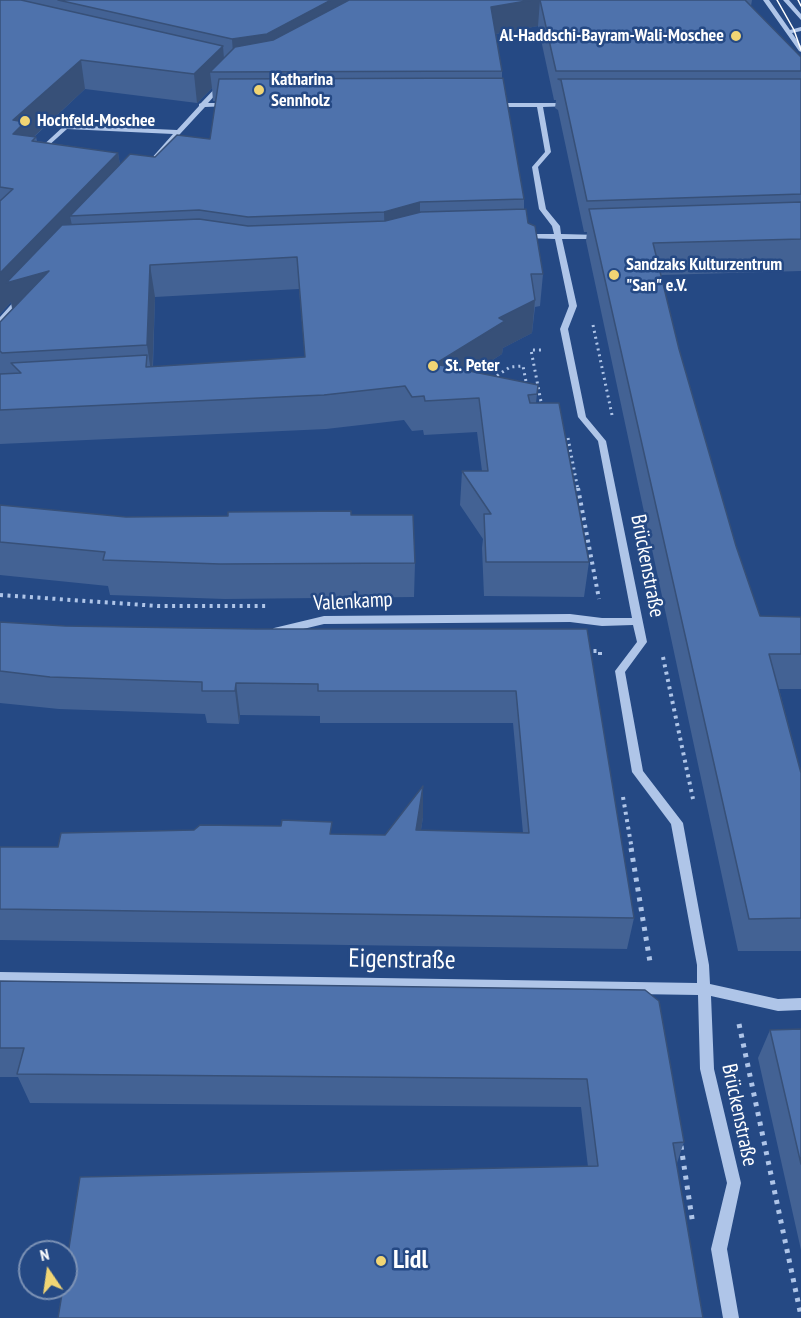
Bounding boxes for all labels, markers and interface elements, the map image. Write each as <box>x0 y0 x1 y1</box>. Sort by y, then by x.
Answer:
place label: Al-Haddschi-Bayram-Wali-Moschee <box>500 25 724 47</box>
marker: Al-Haddschi-Bayram-Wali-Moschee <box>729 29 743 43</box>
place label: Katharina Sennholz <box>271 69 333 112</box>
marker: Katharina Sennholz <box>252 83 266 97</box>
place label: Hochfeld-Moschee <box>37 110 155 132</box>
marker: Hochfeld-Moschee <box>18 114 32 128</box>
place label: Sandzaks Kulturzentrum "San" e.V. <box>626 254 782 296</box>
marker: Sandzaks Kulturzentrum "San" e.V. <box>607 268 621 282</box>
place label: St. Peter <box>445 355 500 377</box>
marker: St. Peter <box>426 359 440 373</box>
street label: Brückenstraße <box>625 513 669 619</box>
street label: Valenkamp <box>313 587 393 617</box>
street label: Eigenstraße <box>348 943 456 977</box>
street label: Brückenstraße <box>716 1062 762 1168</box>
north arrow <box>18 1240 78 1300</box>
text: N <box>38 1244 51 1265</box>
place label: Lidl <box>393 1245 428 1277</box>
marker: Lidl <box>374 1254 388 1268</box>

